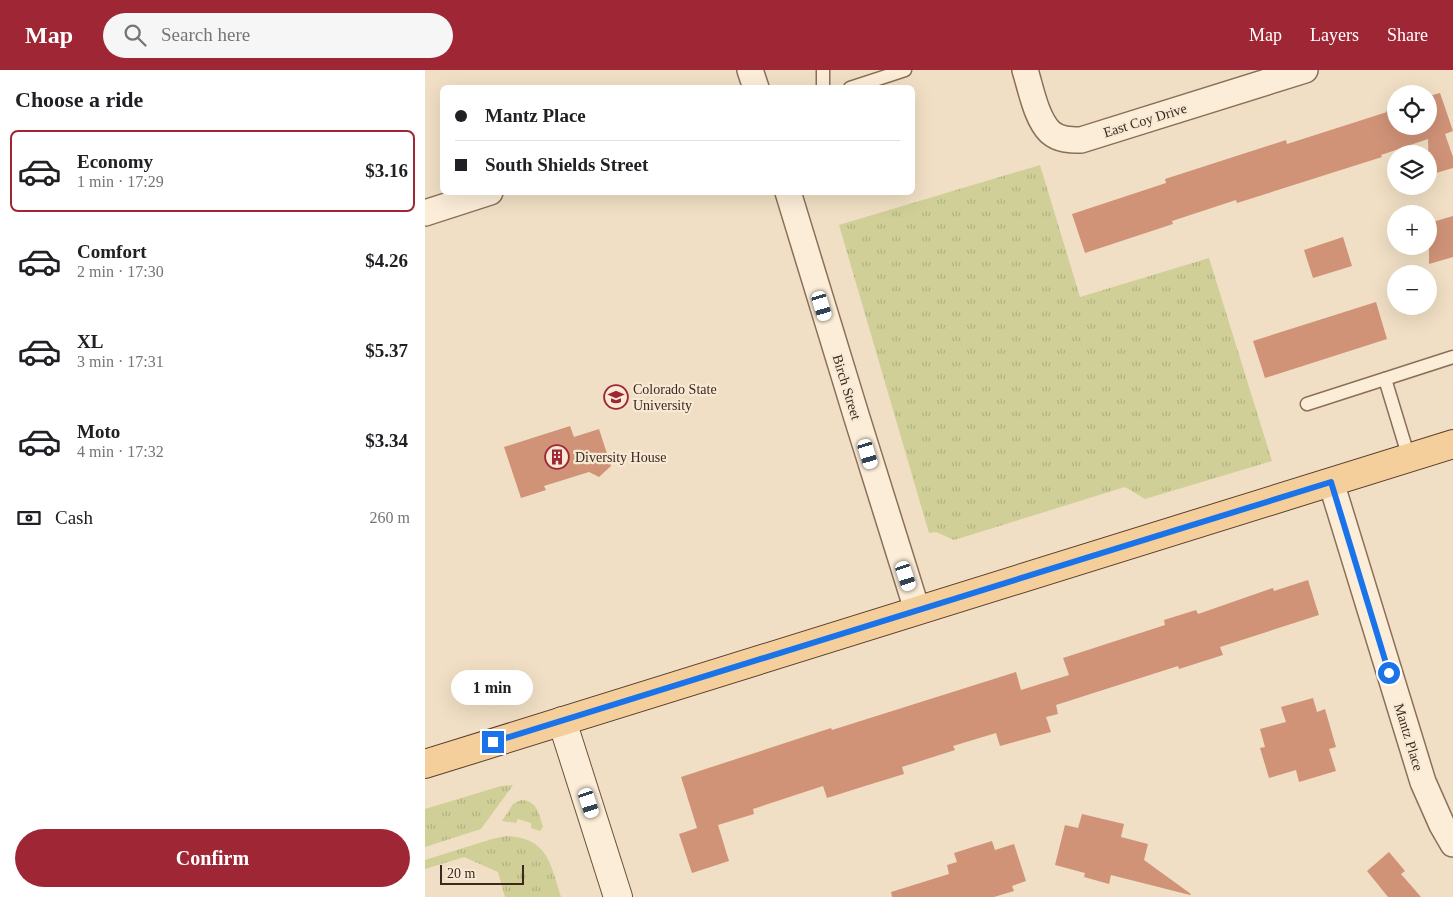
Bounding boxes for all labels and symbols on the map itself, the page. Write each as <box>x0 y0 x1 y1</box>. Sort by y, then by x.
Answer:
street label: East Coy Drive <box>1102 101 1189 140</box>
car <box>810 289 833 323</box>
street label: Birch Street <box>830 353 864 422</box>
place label: Colorado State University <box>633 382 717 413</box>
school or university icon: Colorado State University <box>603 384 629 410</box>
car <box>856 437 879 471</box>
building icon: Diversity House <box>544 444 570 470</box>
place label: Diversity House <box>575 450 666 465</box>
car <box>894 559 917 593</box>
route start <box>1378 662 1400 684</box>
callout: 1 min <box>452 670 534 704</box>
street label: Mantz Place <box>1391 702 1426 773</box>
route end <box>482 731 504 753</box>
car <box>577 786 600 820</box>
scale bar <box>440 862 524 885</box>

